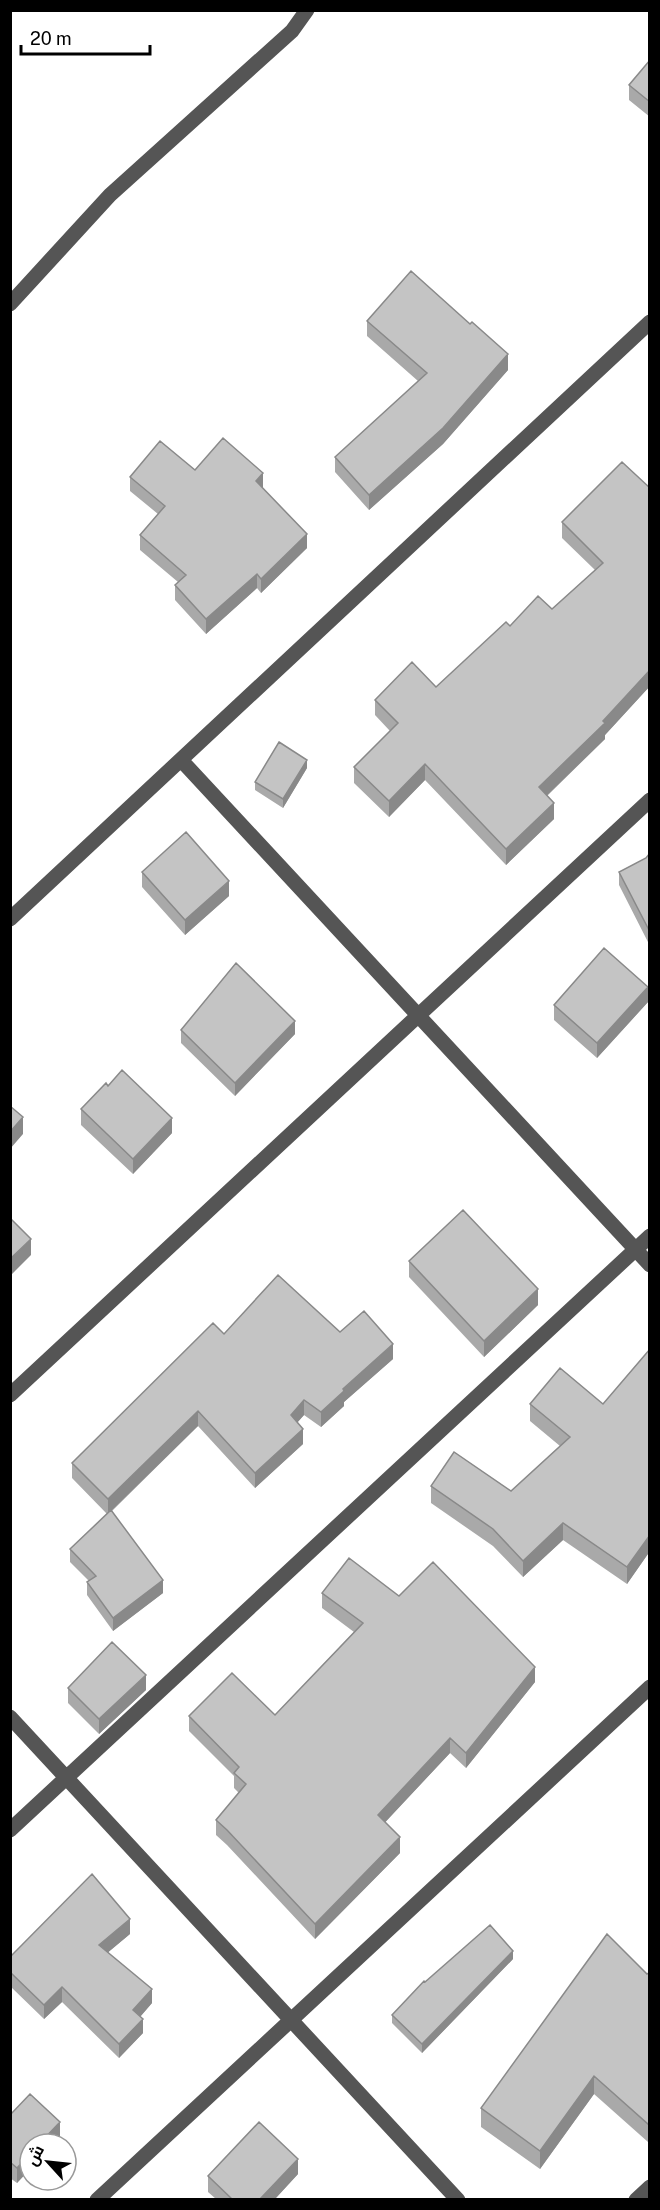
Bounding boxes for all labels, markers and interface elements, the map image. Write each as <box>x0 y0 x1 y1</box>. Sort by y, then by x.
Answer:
scale bar <box>21 18 150 56</box>
text: 20 m <box>30 28 72 49</box>
north arrow <box>18 2132 78 2192</box>
text: ش <box>22 2142 48 2169</box>

